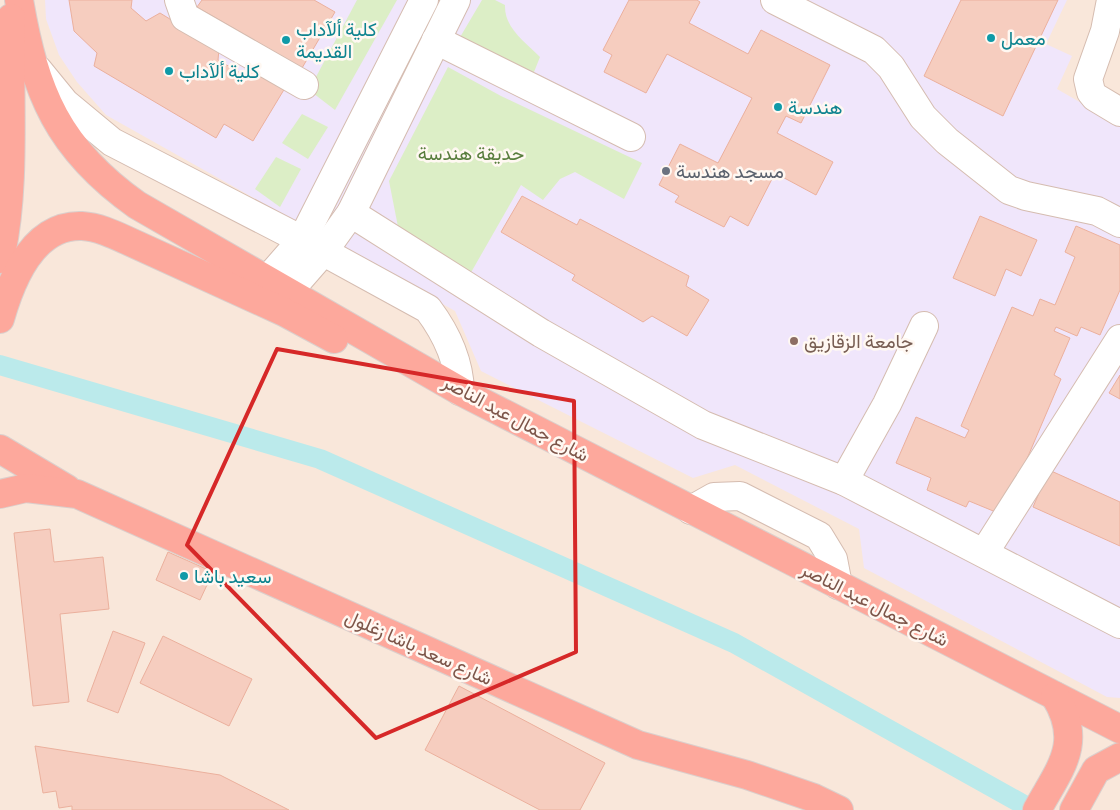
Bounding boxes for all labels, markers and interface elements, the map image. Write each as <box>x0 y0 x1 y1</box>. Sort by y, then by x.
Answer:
place label: كلية ألآداب القديمة <box>296 17 377 63</box>
place label: معمل <box>1001 26 1046 50</box>
marker: معمل <box>985 32 997 44</box>
marker: كلية ألآداب القديمة <box>280 34 292 46</box>
place label: كلية ألآداب <box>179 59 260 83</box>
marker: كلية ألآداب <box>163 65 175 77</box>
place label: هندسة <box>788 95 843 119</box>
marker: هندسة <box>772 101 784 113</box>
park label: حديقة هندسة <box>418 141 524 165</box>
place label: مسجد هندسة <box>676 159 784 183</box>
marker: مسجد هندسة <box>660 165 672 177</box>
place label: جامعة الزقازيق <box>804 329 913 353</box>
marker: جامعة الزقازيق <box>788 335 800 347</box>
street label: شارع جمال عبد الناصر <box>437 369 593 468</box>
street label: شارع جمال عبد الناصر <box>796 556 953 652</box>
place label: سعيد باشا <box>194 564 271 588</box>
marker: سعيد باشا <box>178 570 190 582</box>
street label: شارع سعد باشا زغلول <box>341 604 496 691</box>

